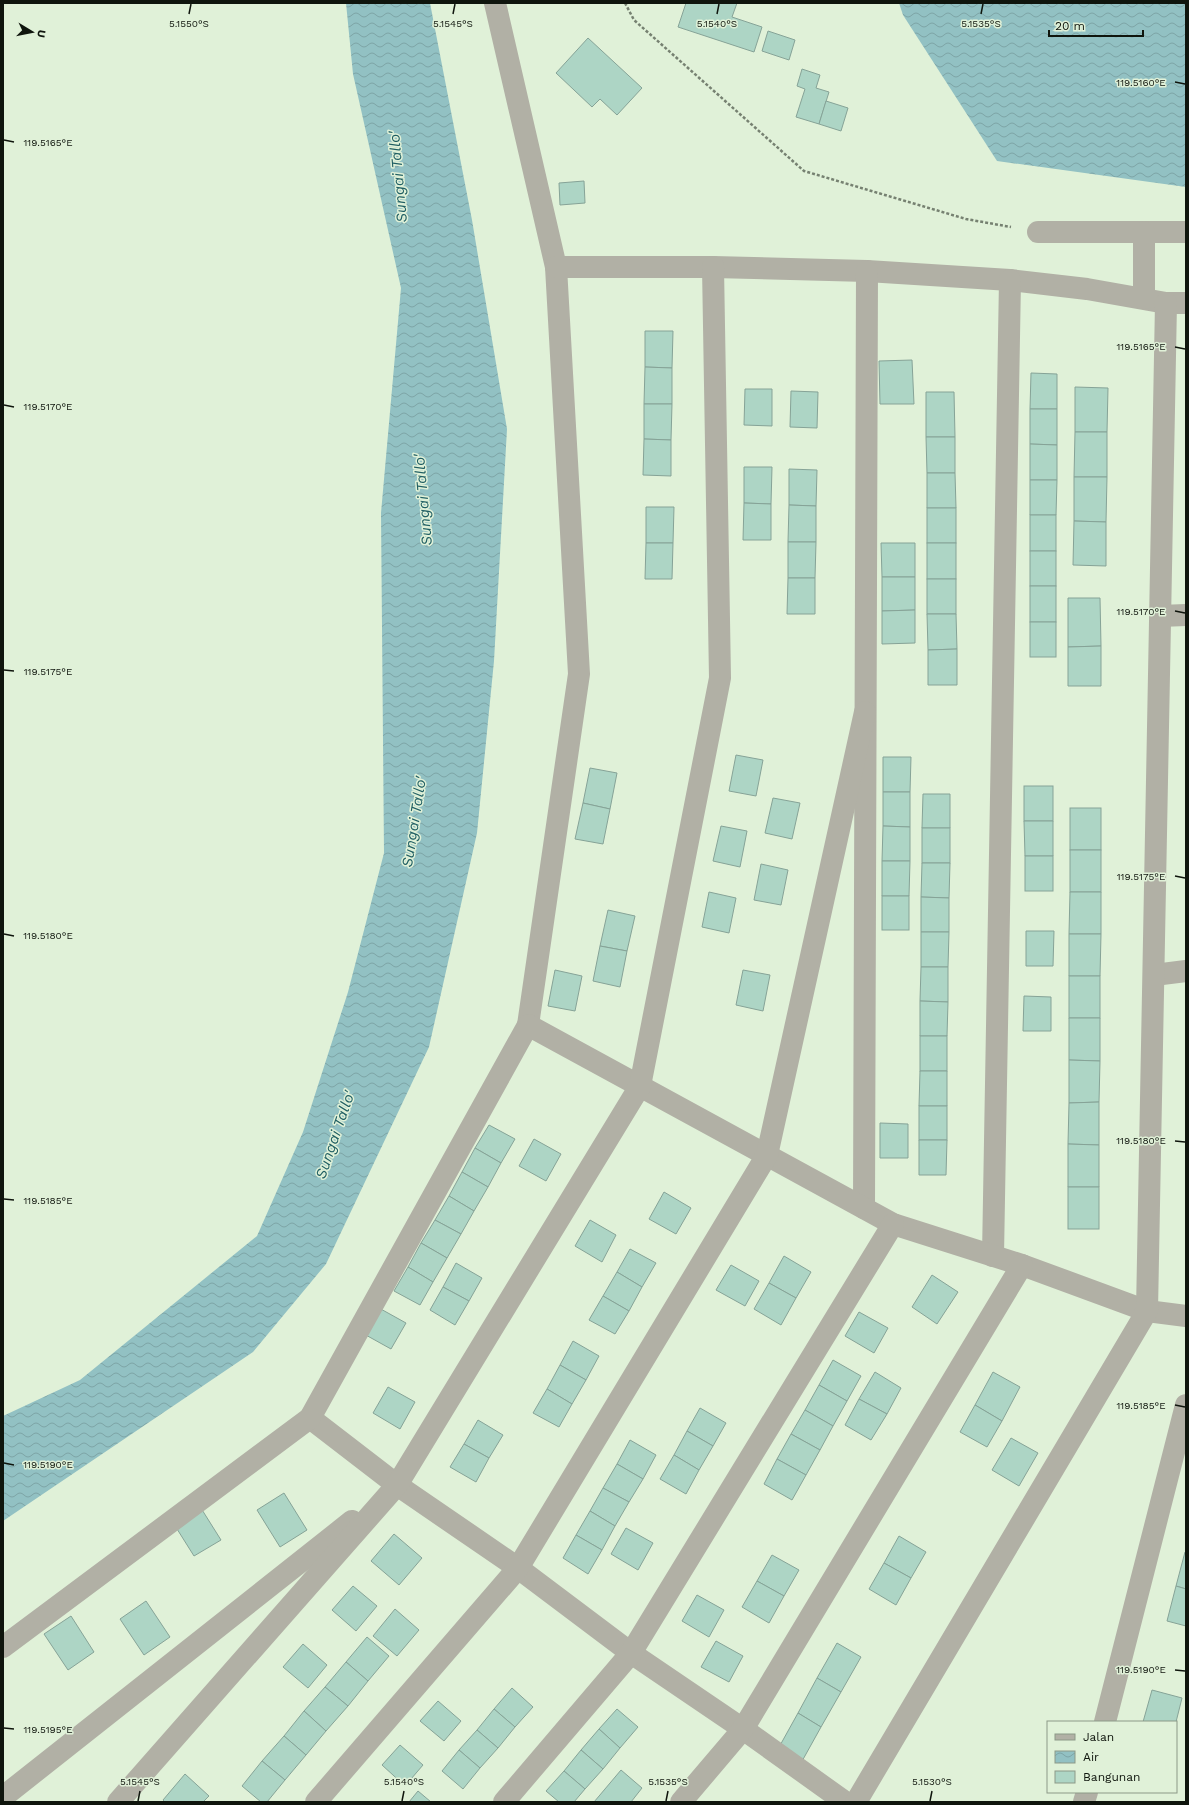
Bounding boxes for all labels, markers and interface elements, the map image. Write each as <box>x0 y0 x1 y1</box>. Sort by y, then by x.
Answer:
north arrow <box>12 12 52 52</box>
scale bar <box>1049 12 1143 38</box>
text: 5.1550°S <box>169 18 209 29</box>
text: 5.1545°S <box>433 18 473 29</box>
text: 5.1540°S <box>697 18 737 29</box>
text: 5.1535°S <box>961 18 1001 29</box>
text: 20 m <box>1055 19 1085 33</box>
text: U <box>34 29 48 39</box>
text: 119.5160°E <box>1116 77 1166 88</box>
water label: Sungai Tallo' <box>385 129 411 223</box>
text: 119.5165°E <box>23 137 73 148</box>
text: 119.5165°E <box>1116 341 1166 352</box>
text: 119.5170°E <box>24 401 72 412</box>
water label: Sungai Tallo' <box>410 452 436 546</box>
text: 119.5170°E <box>1117 606 1165 617</box>
text: 119.5175°E <box>24 666 72 677</box>
water label: Sungai Tallo' <box>398 774 430 869</box>
text: 119.5175°E <box>1117 871 1165 882</box>
text: 119.5180°E <box>23 930 73 941</box>
water label: Sungai Tallo' <box>312 1087 359 1181</box>
text: 119.5180°E <box>1116 1135 1166 1146</box>
text: 119.5185°E <box>23 1195 73 1206</box>
text: 119.5185°E <box>1116 1400 1166 1411</box>
text: 119.5190°E <box>23 1459 73 1470</box>
text: 119.5190°E <box>1116 1664 1166 1675</box>
legend <box>1047 1721 1177 1793</box>
text: 119.5195°E <box>23 1724 73 1735</box>
text: Jalan <box>1083 1730 1114 1744</box>
text: Air <box>1083 1750 1099 1764</box>
text: Bangunan <box>1083 1770 1141 1784</box>
text: 5.1545°S <box>120 1776 160 1787</box>
text: 5.1540°S <box>384 1776 424 1787</box>
text: 5.1535°S <box>648 1776 688 1787</box>
text: 5.1530°S <box>912 1776 952 1787</box>

